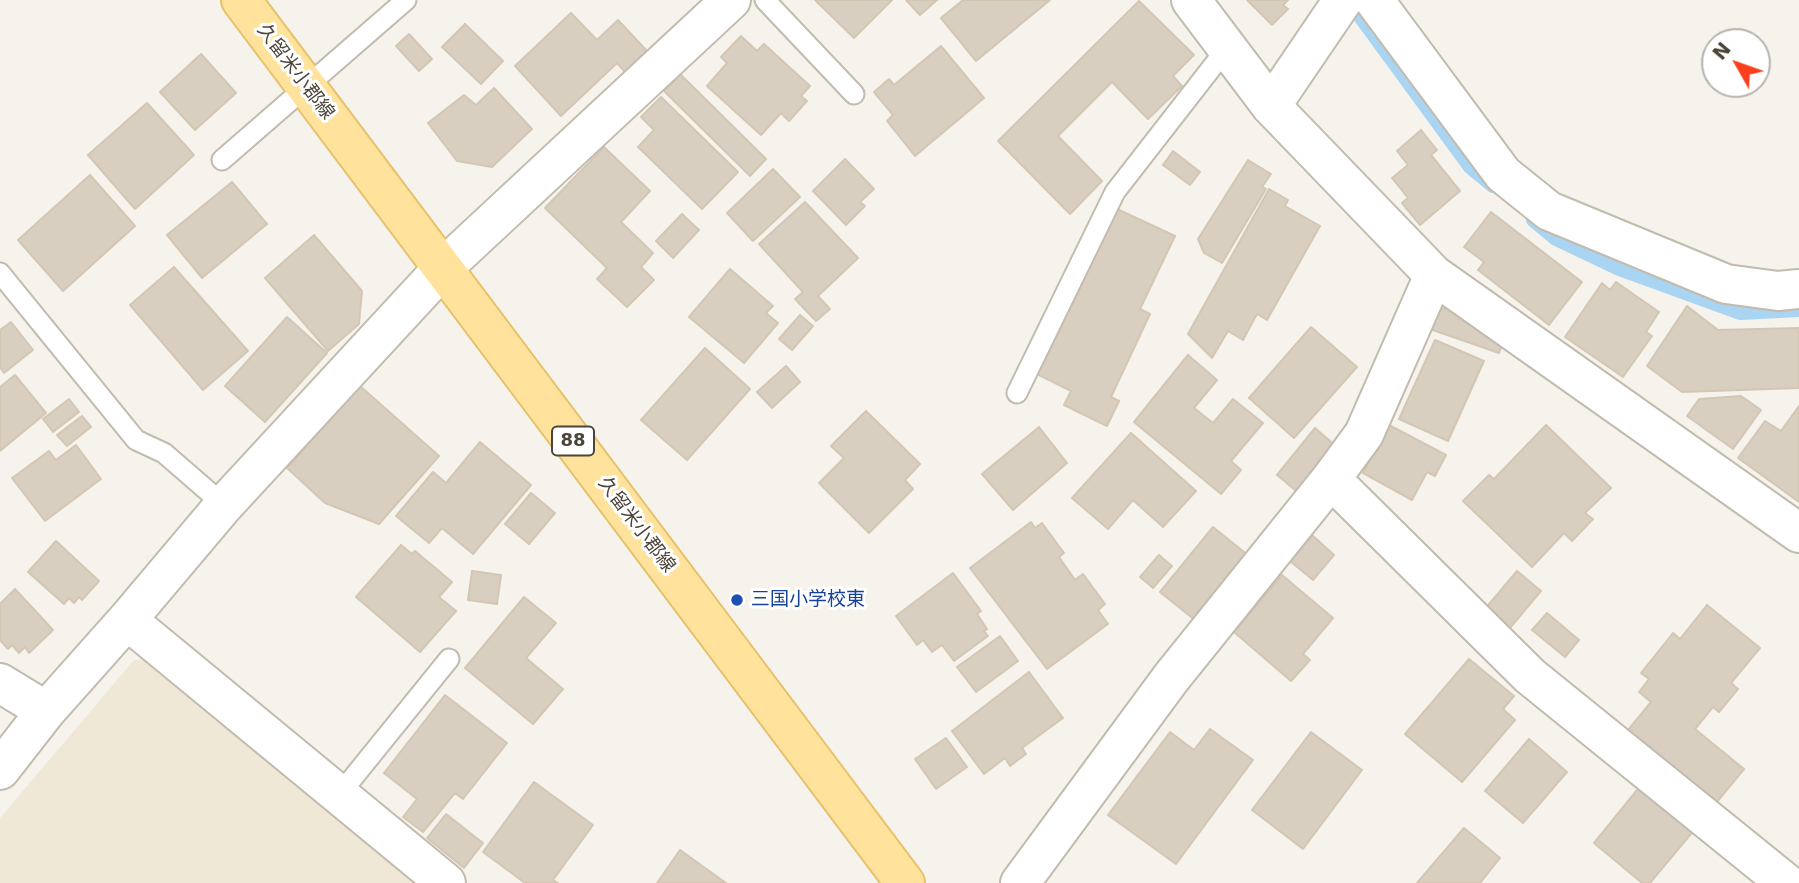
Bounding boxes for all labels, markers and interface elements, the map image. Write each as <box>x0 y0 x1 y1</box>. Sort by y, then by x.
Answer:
street label: 久留米小郡線 <box>252 20 338 124</box>
north arrow <box>1701 28 1771 98</box>
text: N <box>1708 38 1735 64</box>
road number: 88 <box>552 426 594 456</box>
street label: 久留米小郡線 <box>593 473 679 577</box>
place label: 三国小学校東 <box>751 589 865 611</box>
marker: 三国小学校東 <box>729 592 745 608</box>

